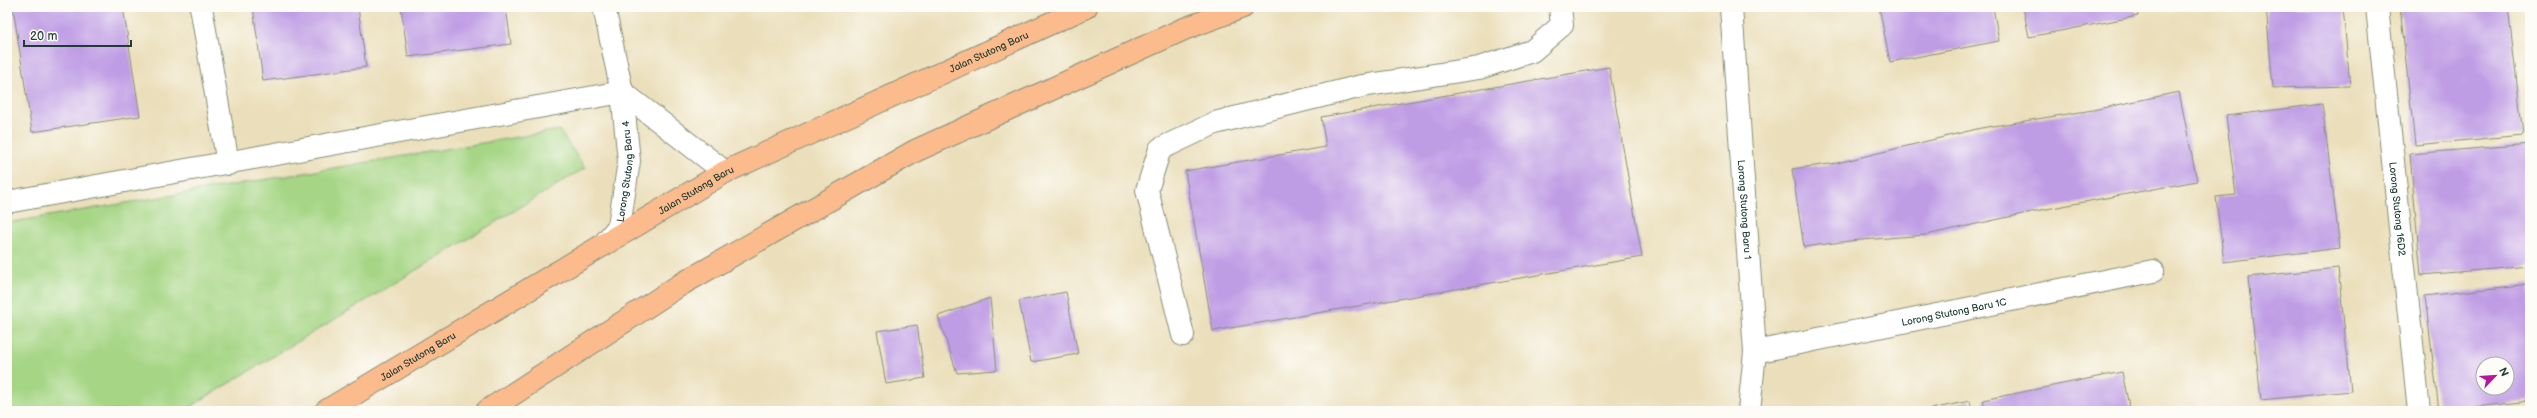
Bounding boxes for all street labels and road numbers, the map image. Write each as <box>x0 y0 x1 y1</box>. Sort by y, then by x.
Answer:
street label: Jalan Stutong Baru <box>948 29 1031 76</box>
street label: Lorong Stutong Baru 4 <box>615 120 636 223</box>
street label: Lorong Stutong Baru 1 <box>1735 159 1754 260</box>
street label: Lorong Stutong 16D2 <box>2386 161 2408 257</box>
street label: Jalan Stutong Baru <box>656 164 736 218</box>
street label: Lorong Stutong Baru 1C <box>1901 296 2008 329</box>
street label: Jalan Stutong Baru <box>378 330 458 384</box>

